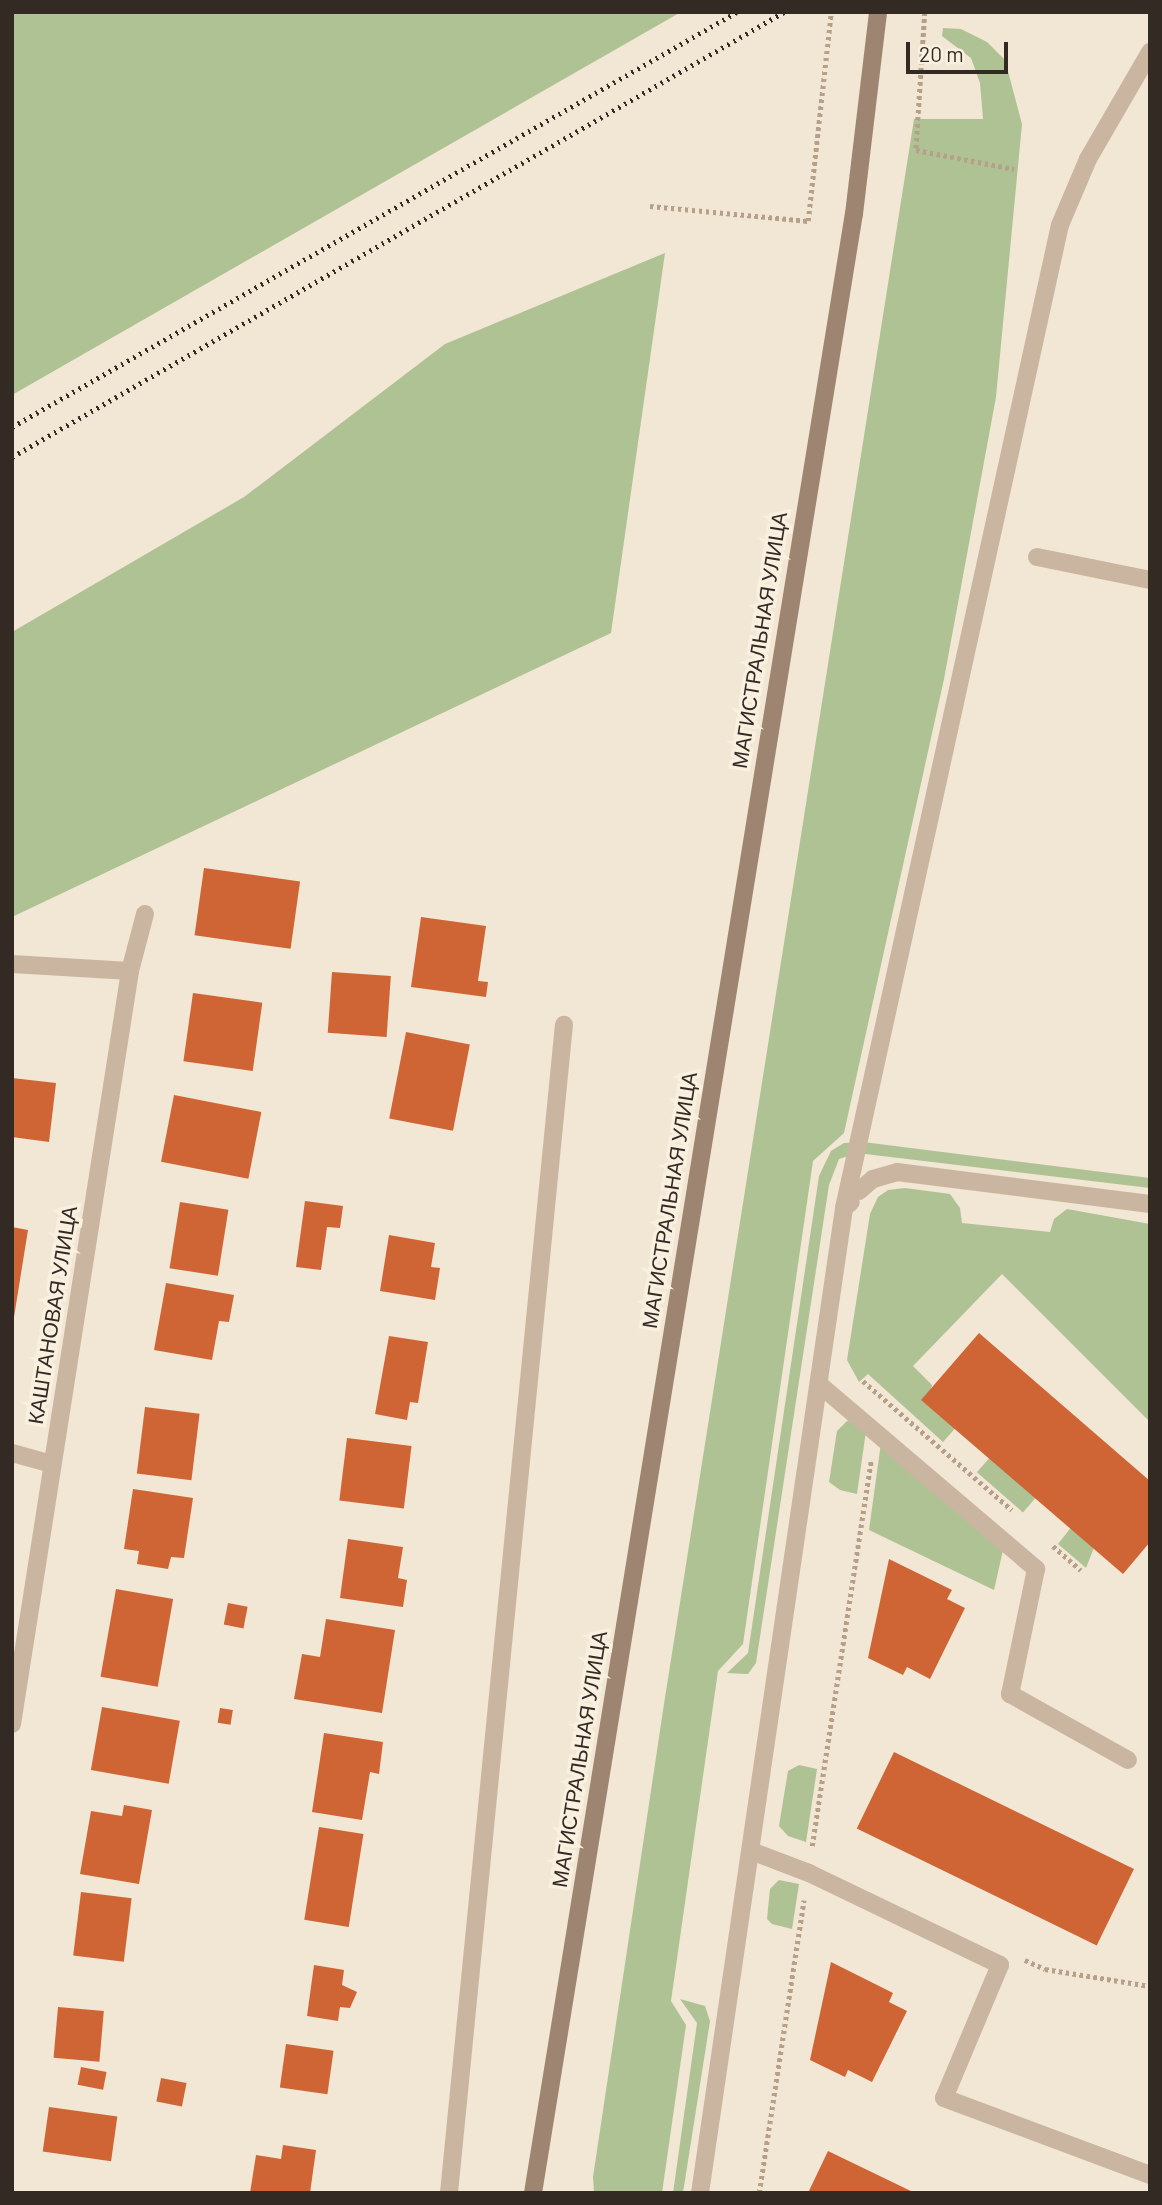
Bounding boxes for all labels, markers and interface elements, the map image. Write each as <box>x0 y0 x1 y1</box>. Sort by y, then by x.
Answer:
scale bar <box>910 28 1012 72</box>
text: 20 m <box>919 41 964 66</box>
street label: МАГИСТРАЛЬНАЯ УЛИЦА <box>726 510 792 770</box>
street label: МАГИСТРАЛЬНАЯ УЛИЦА <box>636 1070 702 1330</box>
street label: КАШТАНОВАЯ УЛИЦА <box>22 1204 82 1426</box>
street label: МАГИСТРАЛЬНАЯ УЛИЦА <box>546 1629 612 1889</box>

